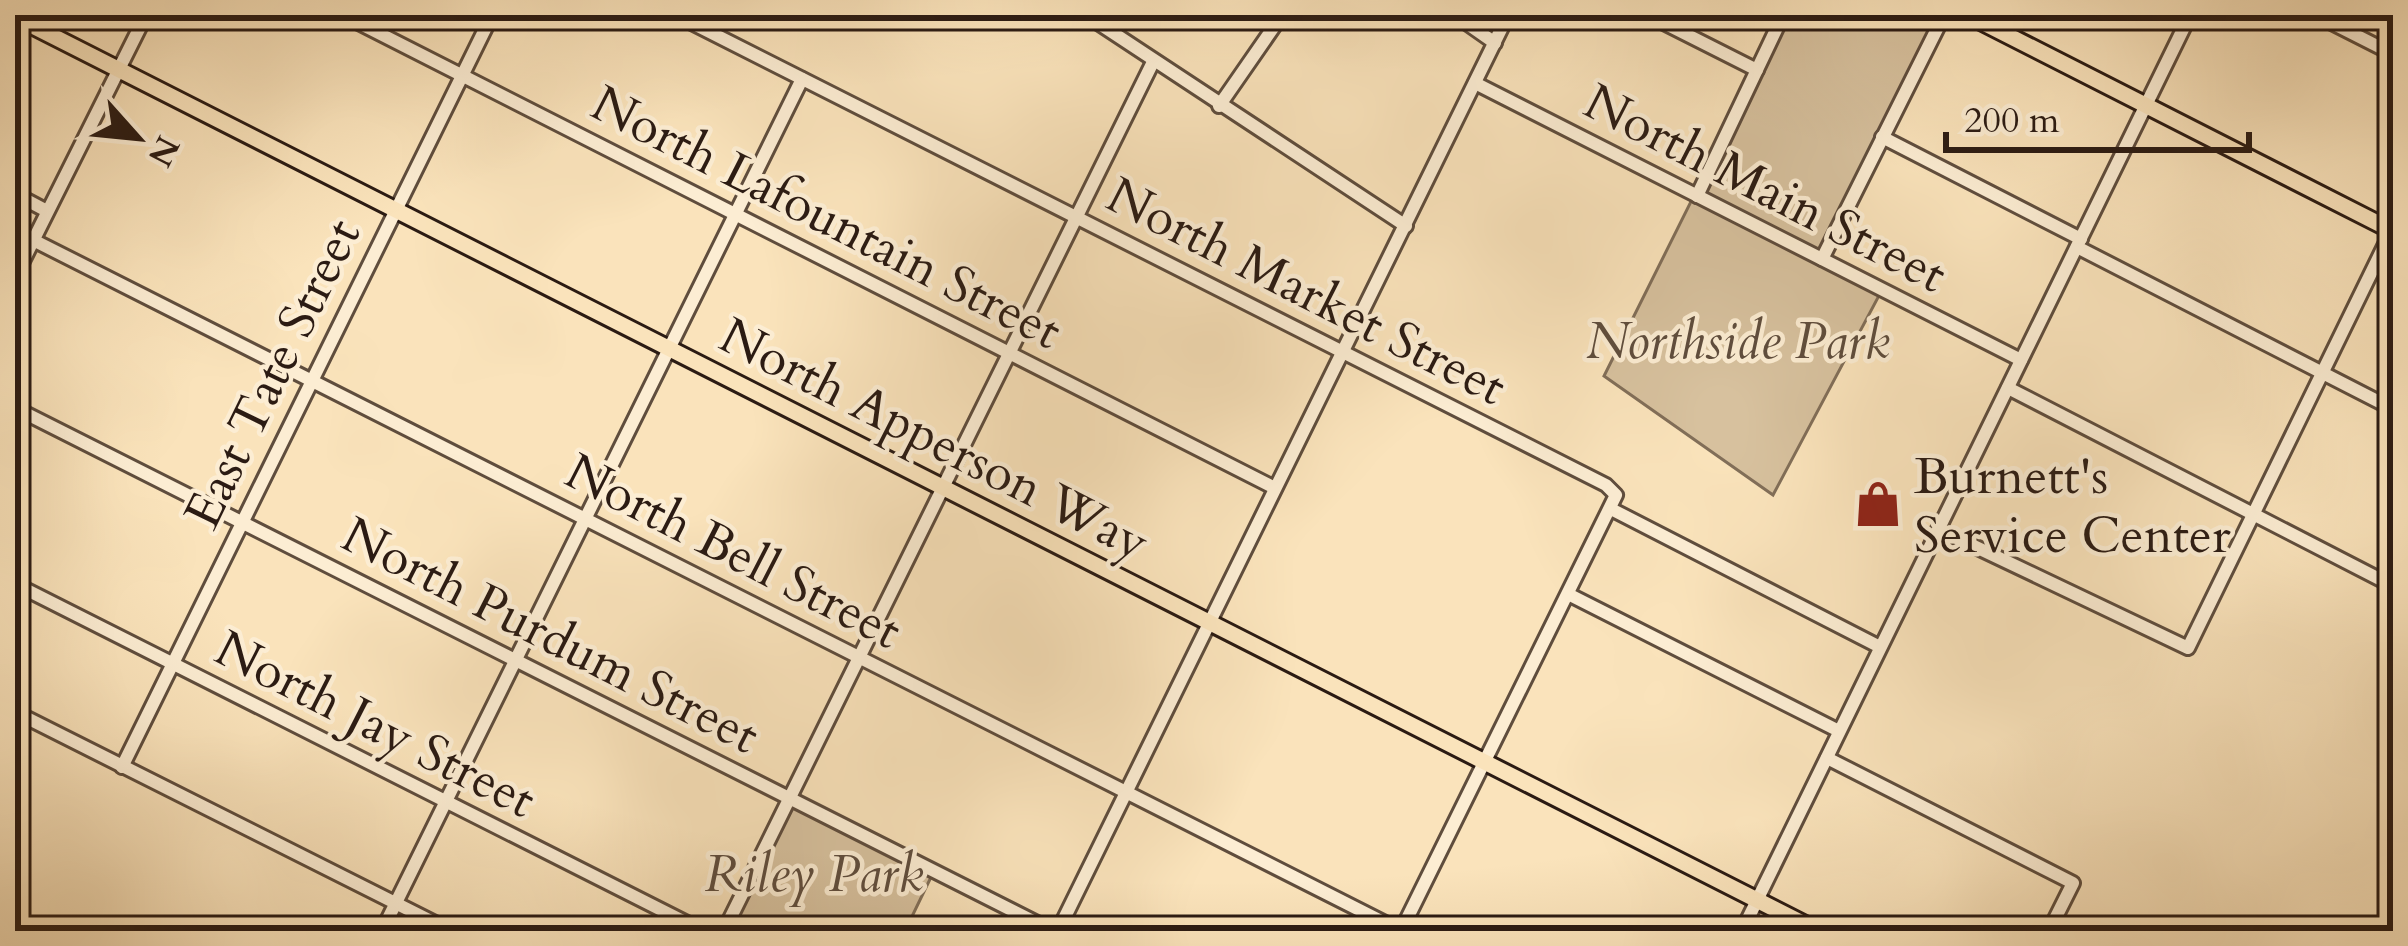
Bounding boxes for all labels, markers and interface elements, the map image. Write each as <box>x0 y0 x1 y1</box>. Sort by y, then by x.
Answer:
street label: North Main Street <box>1572 67 1958 310</box>
street label: North Lafountain Street <box>579 69 1073 367</box>
north arrow <box>78 78 198 198</box>
scale bar <box>1946 78 2249 152</box>
text: 200 m <box>1964 96 2060 145</box>
text: N <box>137 128 190 174</box>
street label: North Market Street <box>1095 161 1518 423</box>
street label: East Tate Street <box>168 208 378 540</box>
street label: North Apperson Way <box>708 301 1160 578</box>
park label: Northside Park <box>1586 307 1890 377</box>
street label: North Bell Street <box>553 437 913 666</box>
place label: Burnett's Service Center <box>1914 442 2231 571</box>
shop icon: Burnett's Service Center <box>1853 479 1903 529</box>
street label: North Purdum Street <box>330 500 770 771</box>
street label: North Jay Street <box>203 614 547 835</box>
park label: Riley Park <box>704 840 924 910</box>

